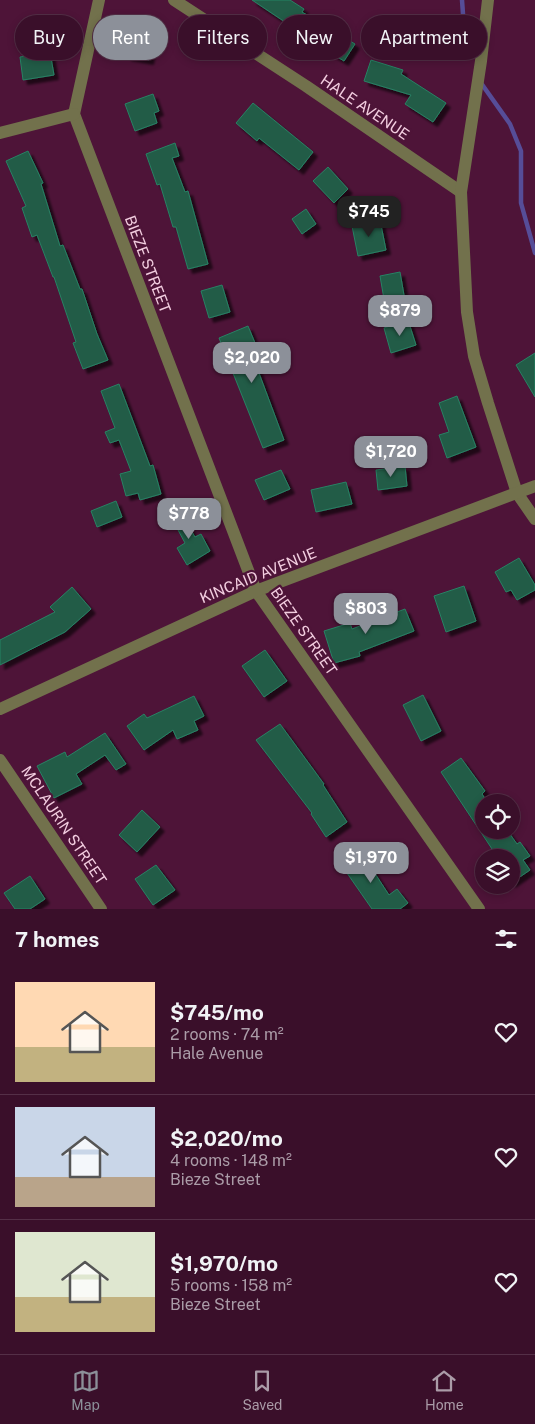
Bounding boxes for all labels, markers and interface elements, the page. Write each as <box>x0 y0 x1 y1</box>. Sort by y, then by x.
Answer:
chip: Buy <box>15 15 83 60</box>
chip: Rent <box>93 15 168 60</box>
chip: Filters <box>178 15 267 60</box>
chip: New <box>277 15 351 60</box>
chip: Apartment <box>361 15 487 60</box>
street label: HALE AVENUE <box>317 71 413 143</box>
pin: $745 <box>339 196 399 238</box>
text: $745 <box>348 202 390 221</box>
street label: BIEZE STREET <box>122 213 174 315</box>
pin: $879 <box>370 294 430 337</box>
text: $879 <box>379 301 421 320</box>
pin: $2,020 <box>211 342 293 384</box>
text: $2,020 <box>224 348 280 367</box>
pin: $1,720 <box>350 436 432 478</box>
text: $1,720 <box>365 442 417 461</box>
pin: $778 <box>159 498 219 540</box>
text: $778 <box>168 504 210 523</box>
street label: KINCAID AVENUE <box>197 544 319 606</box>
street label: BIEZE STREET <box>268 584 341 678</box>
pin: $803 <box>336 592 396 635</box>
text: $803 <box>345 599 387 618</box>
street label: MCLAURIN STREET <box>18 763 110 888</box>
map controls <box>475 794 520 894</box>
button: locate <box>475 794 520 839</box>
pin: $1,970 <box>330 842 412 884</box>
text: $1,970 <box>345 848 397 867</box>
button: layers <box>475 849 520 894</box>
icon: filters <box>492 925 520 953</box>
text: 7 homes <box>15 927 99 952</box>
text: $745/mo <box>170 1000 264 1025</box>
icon: home <box>55 1002 115 1062</box>
icon: heart <box>492 1018 520 1046</box>
text: 2 rooms · 74 m² <box>170 1025 284 1044</box>
text: Hale Avenue <box>170 1044 263 1063</box>
text: $2,020/mo <box>170 1126 283 1151</box>
icon: home <box>55 1127 115 1187</box>
icon: heart <box>492 1143 520 1171</box>
text: 4 rooms · 148 m² <box>170 1151 292 1170</box>
text: Bieze Street <box>170 1170 261 1189</box>
text: $1,970/mo <box>170 1251 278 1276</box>
icon: home <box>55 1252 115 1312</box>
icon: heart <box>492 1268 520 1296</box>
text: 5 rooms · 158 m² <box>170 1276 292 1295</box>
text: Bieze Street <box>170 1295 261 1314</box>
tab: Map <box>71 1367 100 1413</box>
tab: Saved <box>242 1367 282 1413</box>
tab: Home <box>425 1367 464 1413</box>

